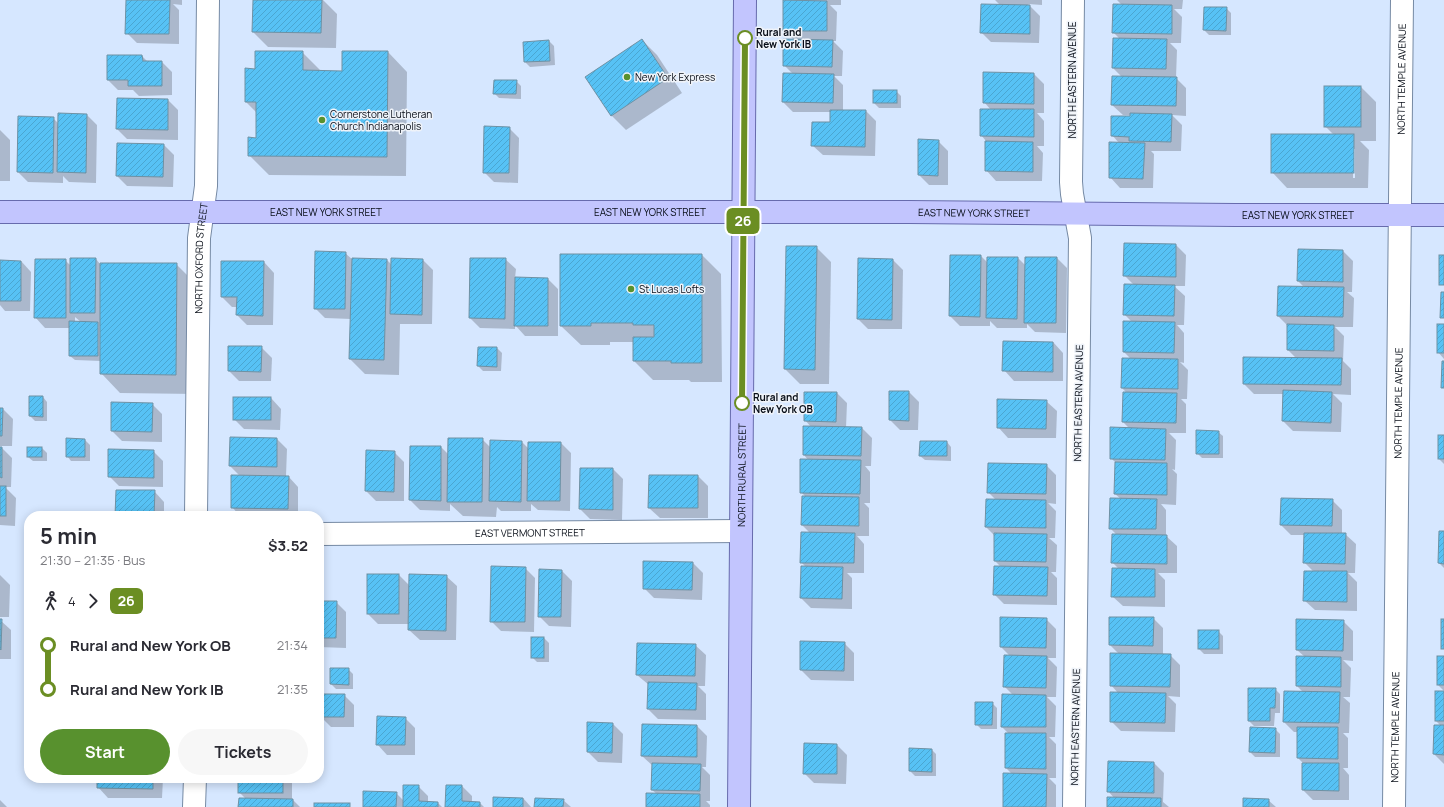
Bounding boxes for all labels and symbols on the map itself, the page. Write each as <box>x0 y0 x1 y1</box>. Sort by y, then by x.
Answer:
street label: NORTH EASTERN AVENUE <box>1065 21 1079 138</box>
street label: NORTH TEMPLE AVENUE <box>1394 23 1409 135</box>
place label: Rural and New York IB <box>756 25 812 51</box>
marker: Rural and New York IB <box>737 30 753 46</box>
place label: New York Express <box>635 70 715 84</box>
marker: New York Express <box>622 72 632 82</box>
place label: Cornerstone Lutheran Church Indianapolis <box>330 107 432 133</box>
marker: Cornerstone Lutheran Church Indianapolis <box>317 115 327 125</box>
street label: NORTH OXFORD STREET <box>191 202 211 314</box>
street label: EAST NEW YORK STREET <box>270 205 382 219</box>
street label: EAST NEW YORK STREET <box>594 205 706 219</box>
street label: EAST NEW YORK STREET <box>918 205 1030 220</box>
line badge: 26 <box>725 208 761 234</box>
street label: EAST NEW YORK STREET <box>1242 208 1354 222</box>
place label: St Lucas Lofts <box>639 282 704 296</box>
marker: St Lucas Lofts <box>626 284 636 294</box>
street label: NORTH EASTERN AVENUE <box>1070 344 1086 462</box>
street label: NORTH TEMPLE AVENUE <box>1390 347 1406 459</box>
place label: Rural and New York OB <box>753 390 813 416</box>
marker: Rural and New York OB <box>734 395 750 411</box>
street label: NORTH RURAL STREET <box>734 423 749 527</box>
street label: EAST VERMONT STREET <box>475 525 585 540</box>
street label: NORTH EASTERN AVENUE <box>1067 668 1083 786</box>
street label: NORTH TEMPLE AVENUE <box>1387 671 1402 783</box>

